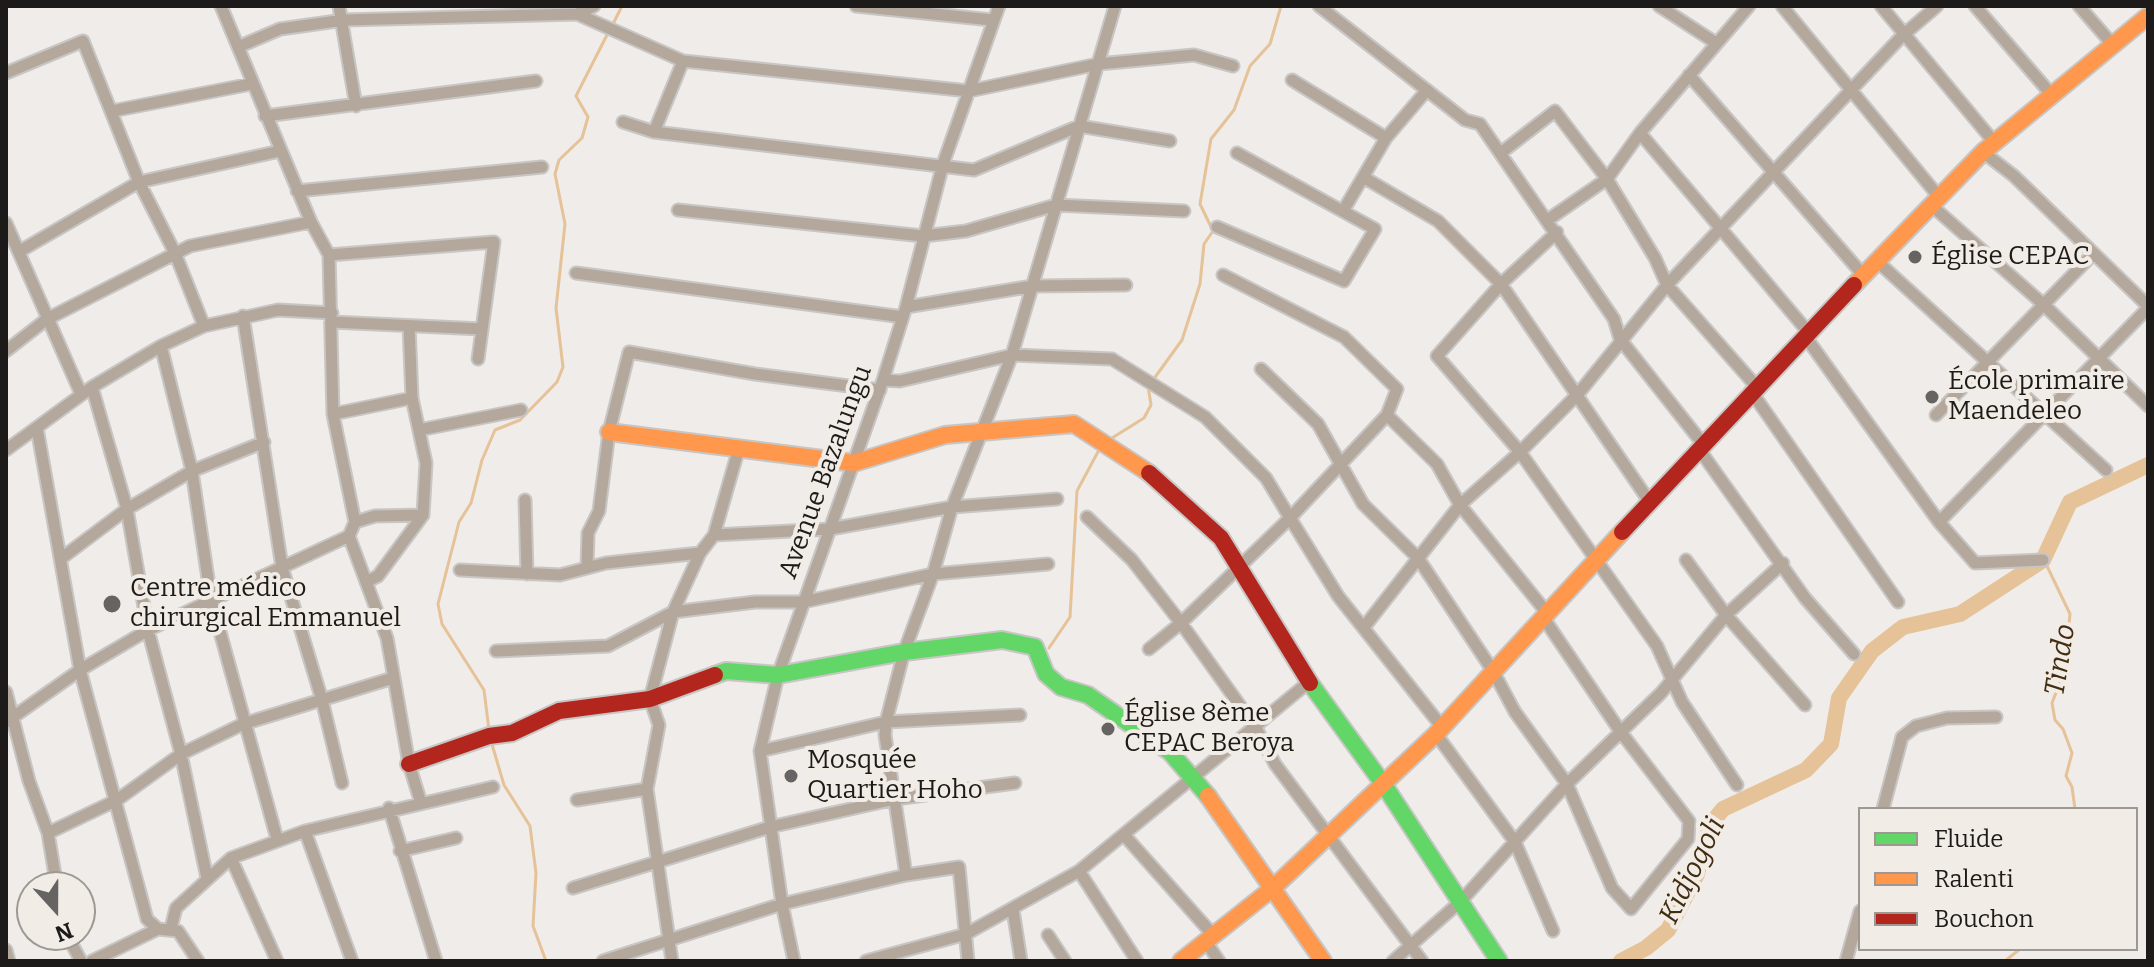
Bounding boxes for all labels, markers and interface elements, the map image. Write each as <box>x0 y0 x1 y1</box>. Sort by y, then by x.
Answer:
place label: Église CEPAC <box>1931 241 2089 273</box>
marker: Église CEPAC <box>1906 248 1924 266</box>
street label: Avenue Bazalungu <box>773 361 879 583</box>
place label: École primaire Maendeleo <box>1948 366 2125 428</box>
marker: École primaire Maendeleo <box>1923 388 1941 406</box>
place label: Centre médico chirurgical Emmanuel <box>130 573 401 634</box>
marker: Centre médico chirurgical Emmanuel <box>101 593 123 615</box>
water label: Tindo <box>2039 622 2083 698</box>
place label: Église 8ème CEPAC Beroya <box>1124 698 1294 760</box>
marker: Église 8ème CEPAC Beroya <box>1099 720 1117 738</box>
place label: Mosquée Quartier Hoho <box>807 745 983 806</box>
marker: Mosquée Quartier Hoho <box>782 767 800 785</box>
legend <box>1858 807 2138 951</box>
water label: Kidjogoli <box>1653 813 1733 929</box>
text: Fluide <box>1934 825 2003 853</box>
text: Ralenti <box>1934 865 2014 893</box>
north arrow <box>16 871 96 951</box>
text: Bouchon <box>1934 905 2034 933</box>
text: N <box>51 916 77 948</box>

